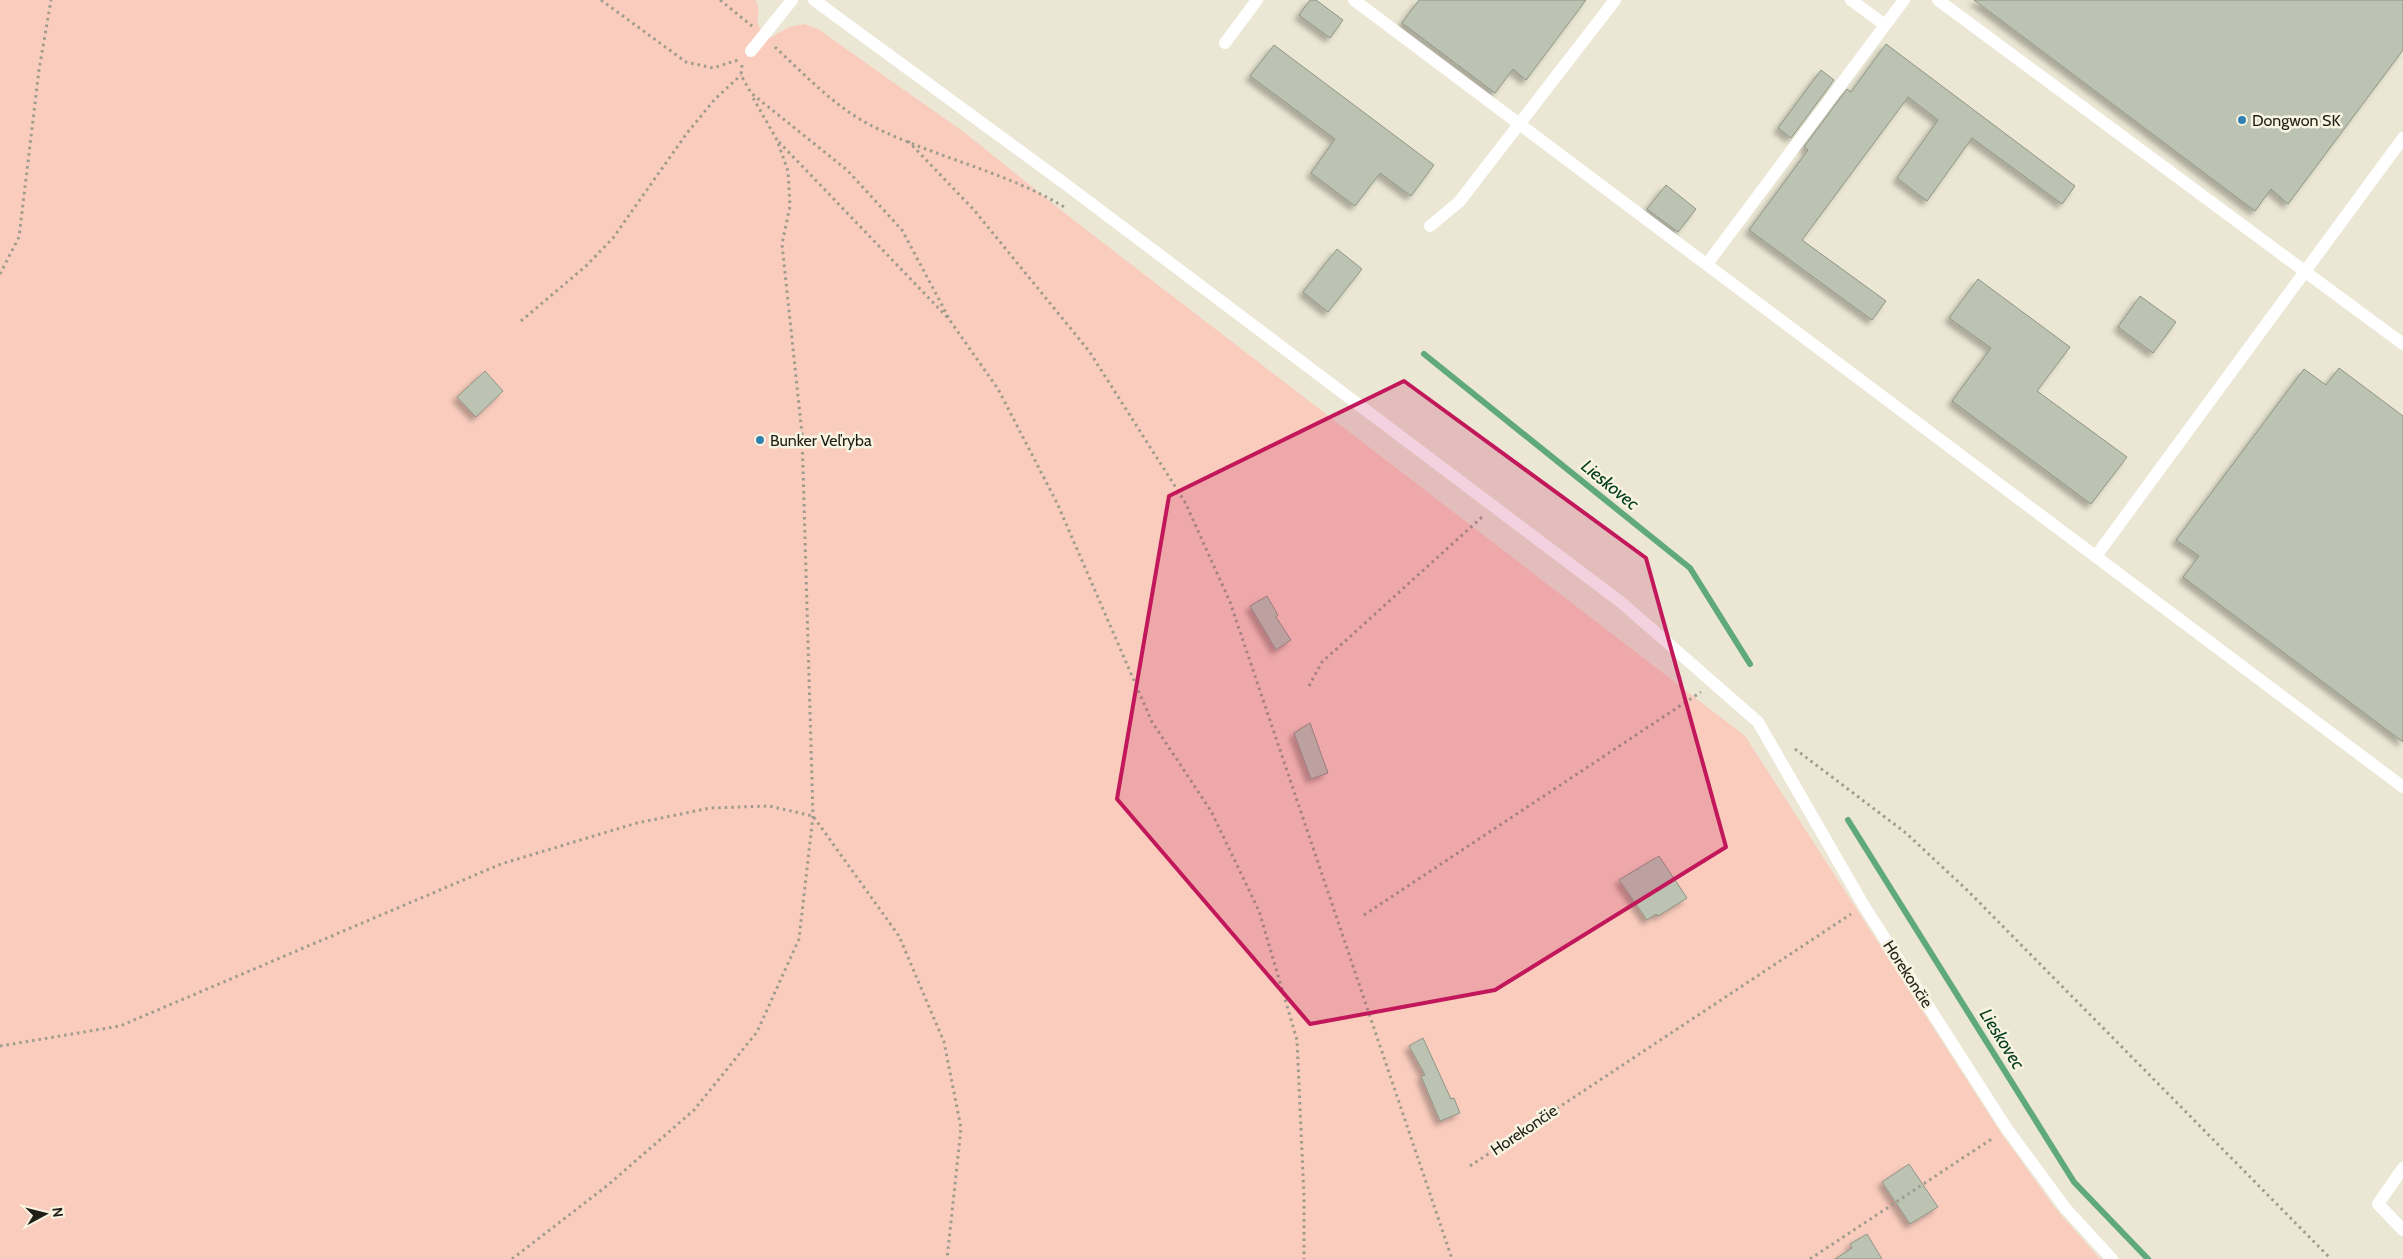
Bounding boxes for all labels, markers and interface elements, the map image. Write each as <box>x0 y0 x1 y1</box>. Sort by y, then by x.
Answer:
place label: Dongwon SK <box>2252 111 2341 130</box>
marker: Dongwon SK <box>2236 114 2248 126</box>
place label: Bunker Veľryba <box>770 431 872 450</box>
marker: Bunker Veľryba <box>754 434 766 446</box>
water label: Lieskovec <box>1577 455 1644 515</box>
street label: Horekončie <box>1879 937 1937 1011</box>
water label: Lieskovec <box>1975 1004 2030 1074</box>
street label: Horekončie <box>1487 1101 1561 1159</box>
north arrow <box>20 1189 70 1239</box>
text: N <box>48 1206 67 1218</box>

